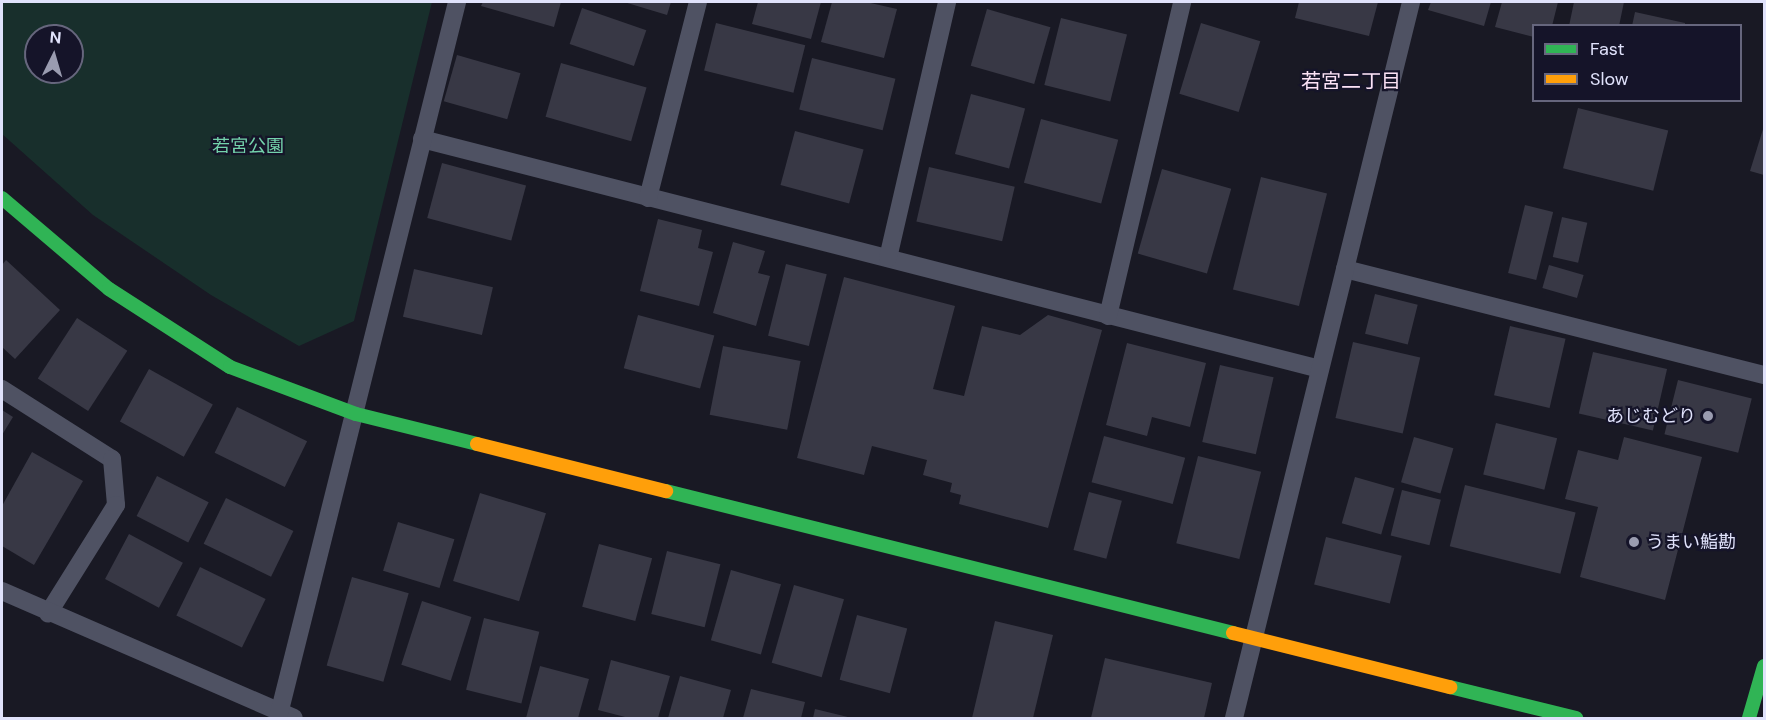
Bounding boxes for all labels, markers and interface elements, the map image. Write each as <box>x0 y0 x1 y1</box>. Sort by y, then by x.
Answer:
north arrow <box>24 24 84 84</box>
legend <box>1532 24 1742 102</box>
text: N <box>49 27 62 49</box>
text: Fast <box>1590 37 1625 61</box>
text: Slow <box>1590 67 1629 91</box>
district label: 若宮二丁目 <box>1301 69 1401 93</box>
park label: 若宮公園 <box>212 135 284 157</box>
place label: あじむどり <box>1606 405 1696 427</box>
marker: あじむどり <box>1701 409 1715 423</box>
place label: うまい鮨勘 <box>1646 531 1736 553</box>
marker: うまい鮨勘 <box>1627 535 1641 549</box>

